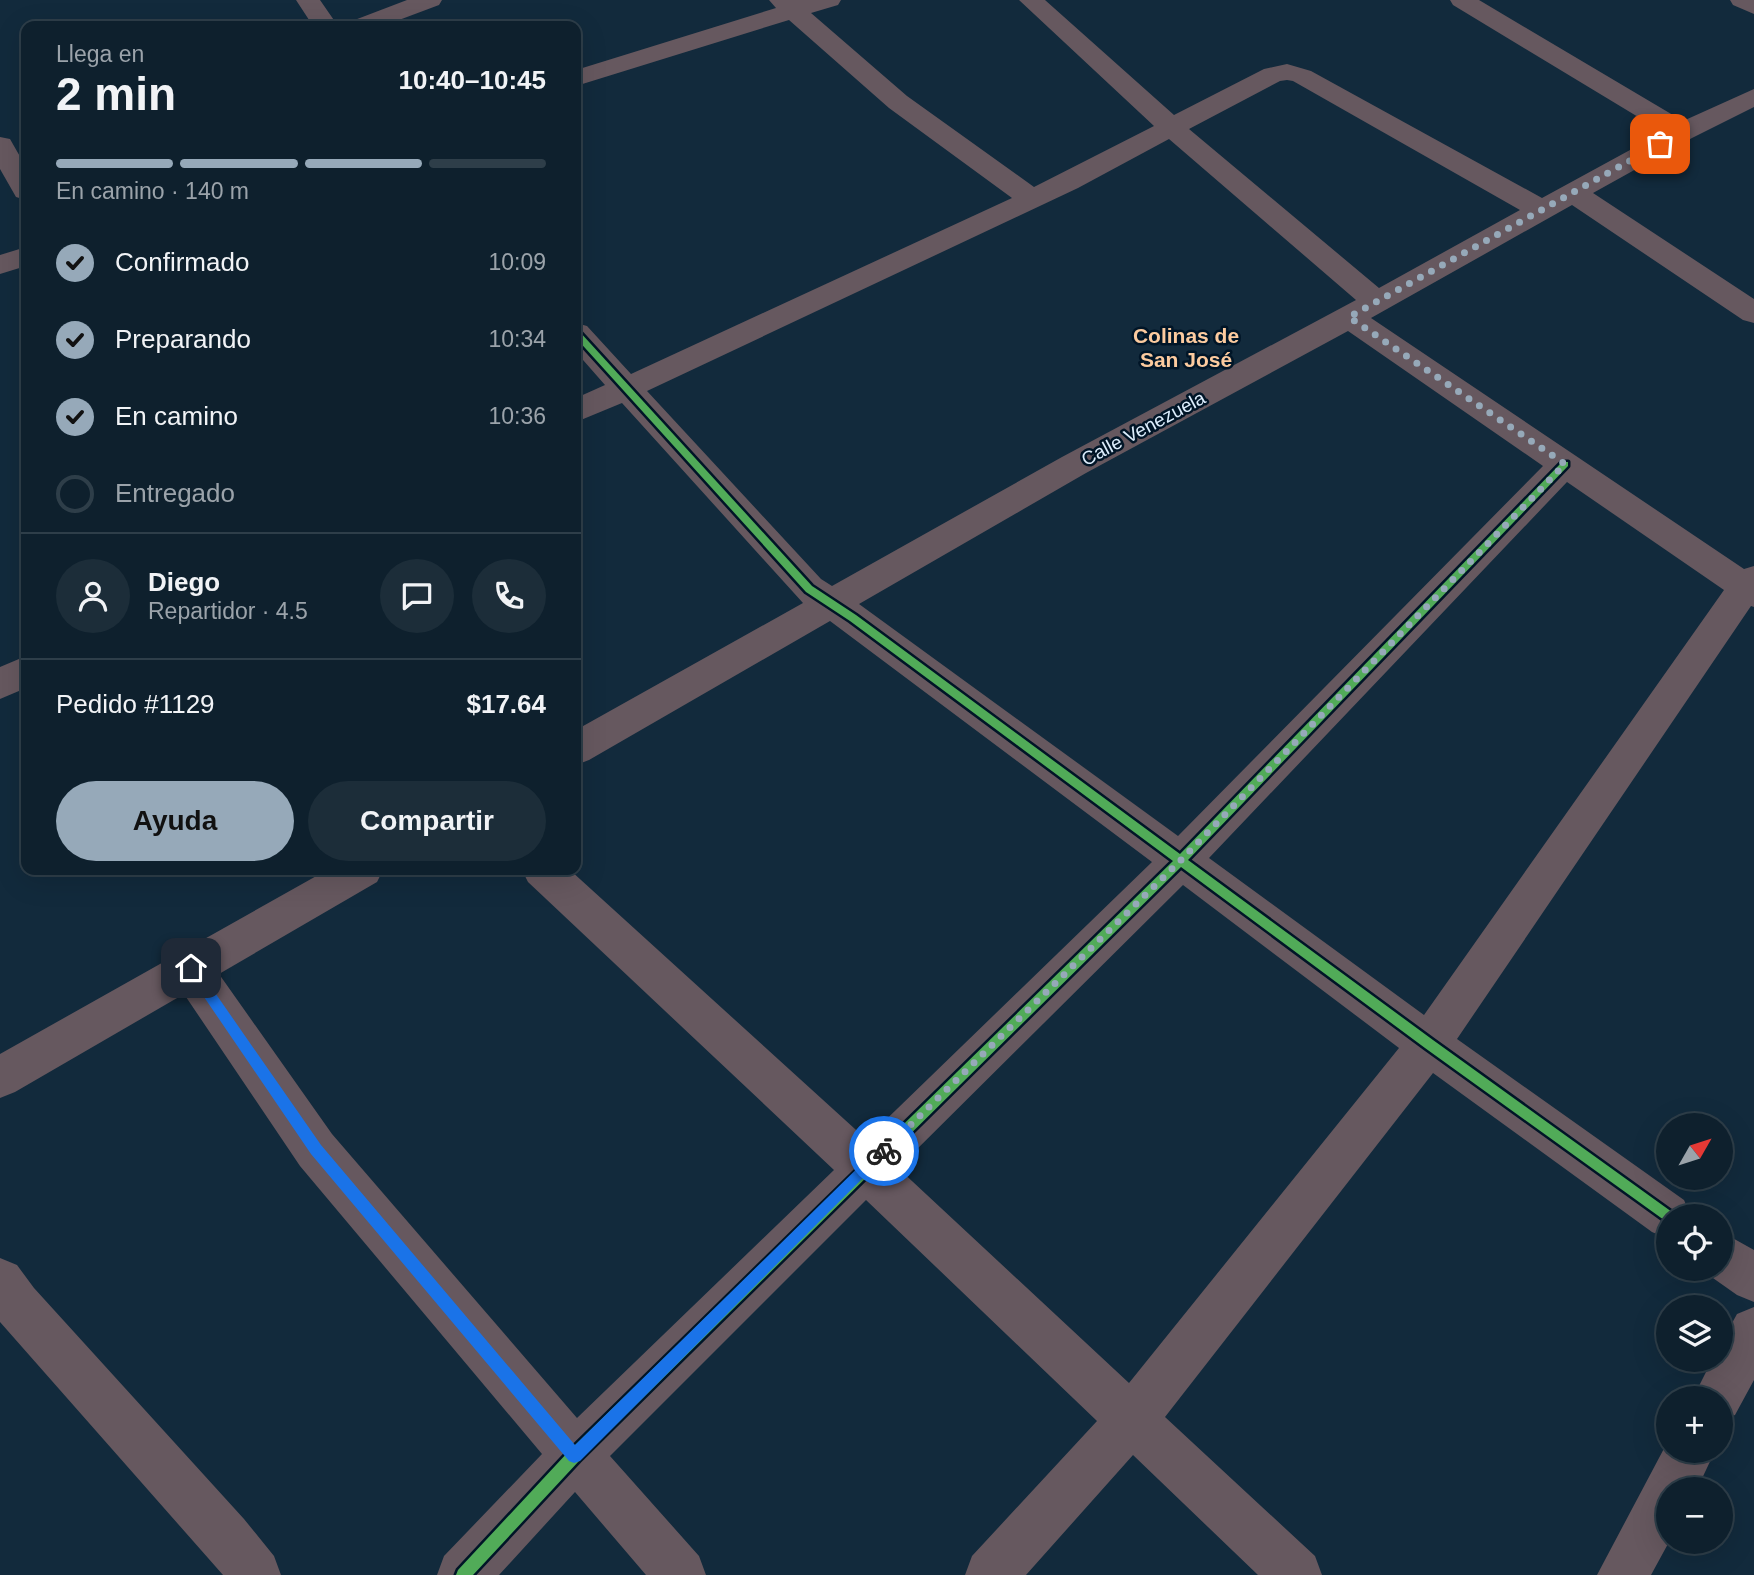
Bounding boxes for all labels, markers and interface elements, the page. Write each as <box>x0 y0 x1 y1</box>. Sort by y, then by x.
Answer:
text: Llega en <box>56 41 144 67</box>
text: 10:40–10:45 <box>399 65 546 95</box>
text: 2 min <box>56 68 176 120</box>
pin <box>1630 114 1690 174</box>
icon: bag <box>1641 125 1679 163</box>
text: En camino · 140 m <box>56 178 249 204</box>
icon: check <box>56 244 94 282</box>
text: Confirmado <box>115 247 249 277</box>
text: 10:09 <box>488 249 546 275</box>
icon: check <box>56 321 94 359</box>
text: Preparando <box>115 324 251 354</box>
district label: Colinas de San José <box>1133 324 1239 371</box>
text: 10:34 <box>488 326 546 352</box>
street label: Calle Venezuela <box>1078 387 1209 470</box>
icon: check <box>56 398 94 436</box>
text: En camino <box>115 401 238 431</box>
text: 10:36 <box>488 403 546 429</box>
text: Entregado <box>115 478 235 508</box>
button: person <box>56 559 130 633</box>
button: chat <box>380 559 454 633</box>
button: phone <box>472 559 546 633</box>
text: Diego <box>148 567 220 597</box>
text: Repartidor · 4.5 <box>148 598 308 624</box>
text: Pedido #1129 <box>56 689 215 719</box>
text: $17.64 <box>466 689 546 719</box>
button: Ayuda <box>56 781 294 861</box>
button: Compartir <box>308 781 546 861</box>
pin <box>161 938 221 998</box>
icon: home <box>172 949 210 987</box>
north arrow <box>1656 1113 1732 1190</box>
map controls <box>1656 1113 1733 1554</box>
courier <box>849 1116 919 1186</box>
icon: bike <box>865 1132 903 1170</box>
button: locate <box>1656 1204 1733 1281</box>
button: layers <box>1656 1295 1733 1372</box>
button: + <box>1656 1386 1733 1463</box>
button: − <box>1656 1477 1733 1554</box>

